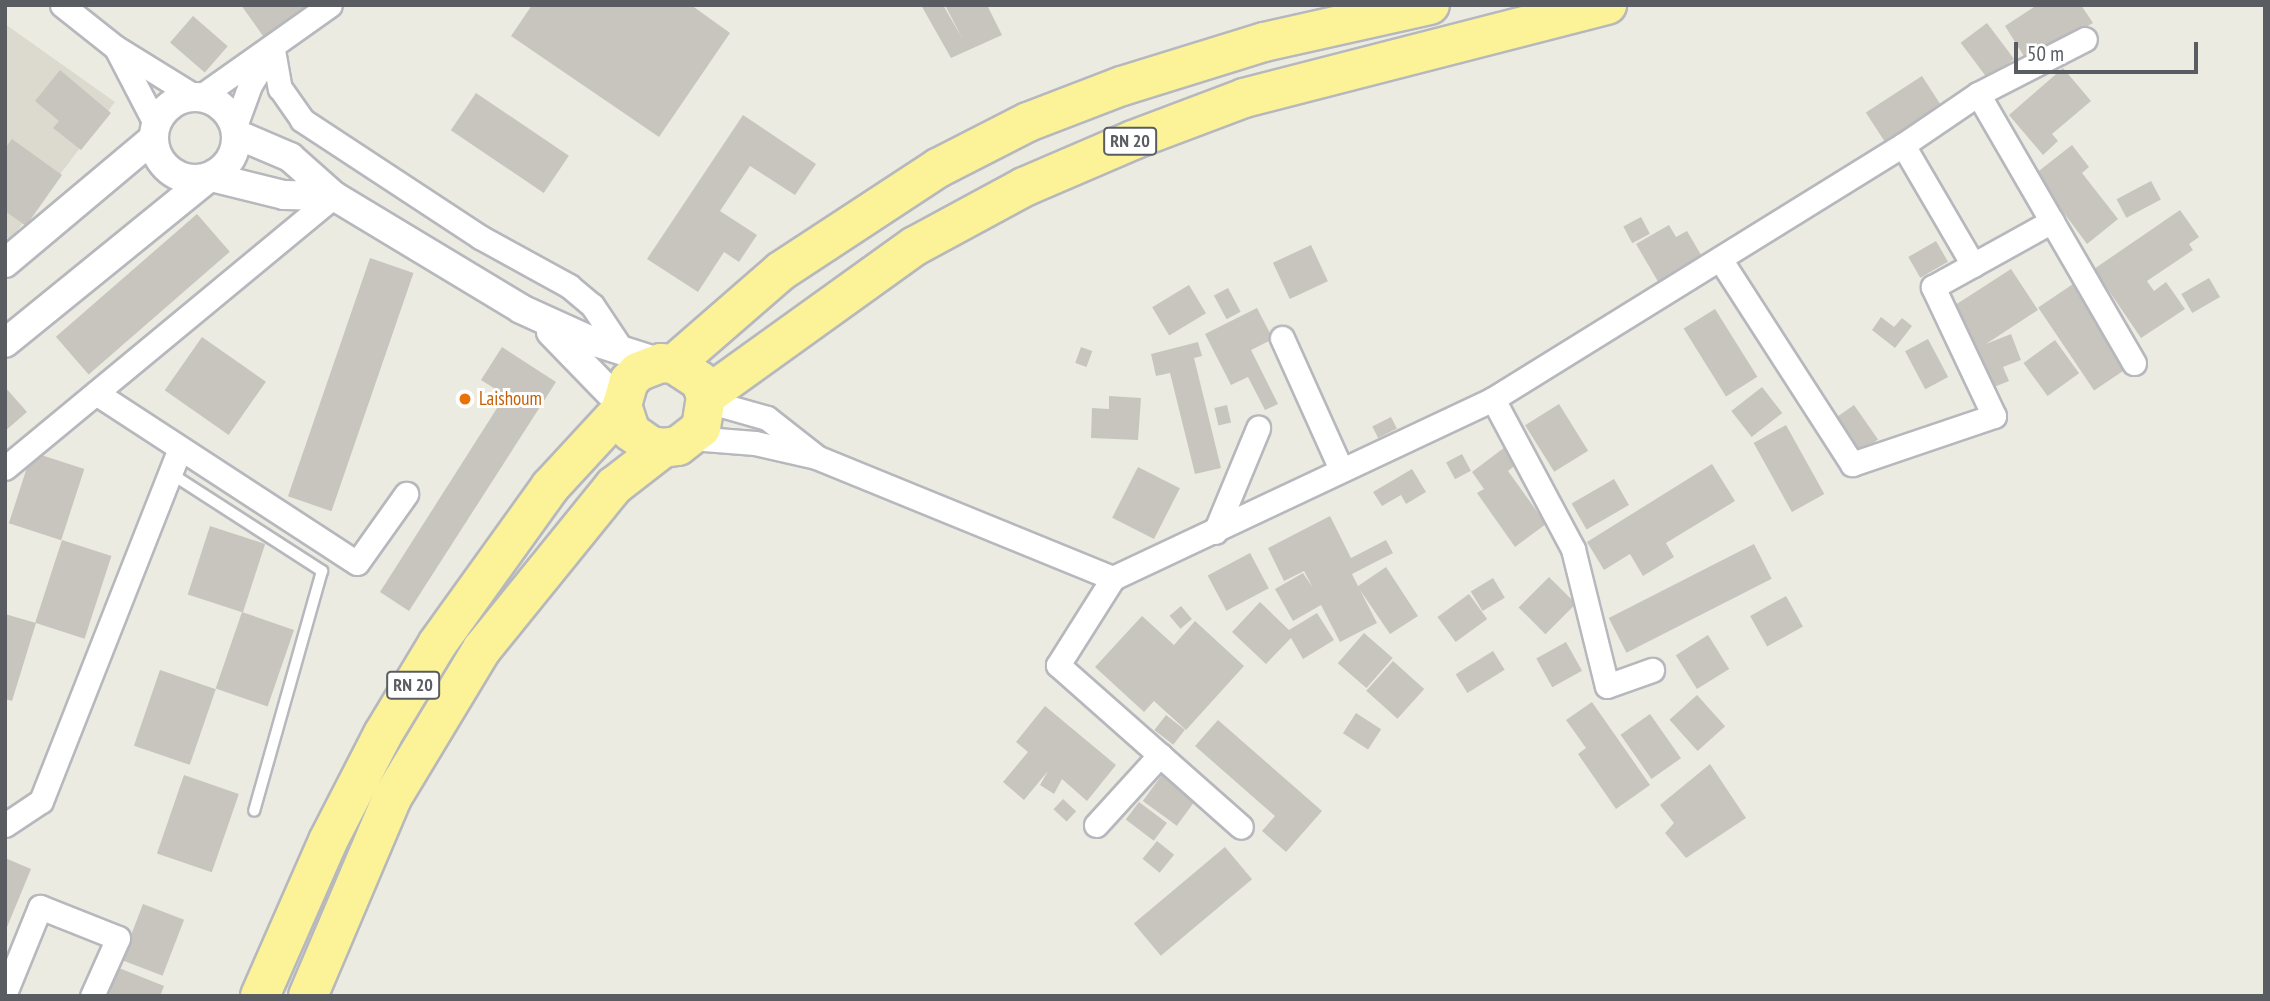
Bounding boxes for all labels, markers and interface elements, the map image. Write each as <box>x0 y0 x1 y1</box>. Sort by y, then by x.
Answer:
scale bar <box>2018 28 2202 72</box>
text: 50 m <box>2027 40 2064 67</box>
road number: RN 20 <box>1102 126 1158 156</box>
place label: Laishoum <box>479 388 542 410</box>
marker: Laishoum <box>457 391 473 407</box>
road number: RN 20 <box>385 670 441 700</box>

